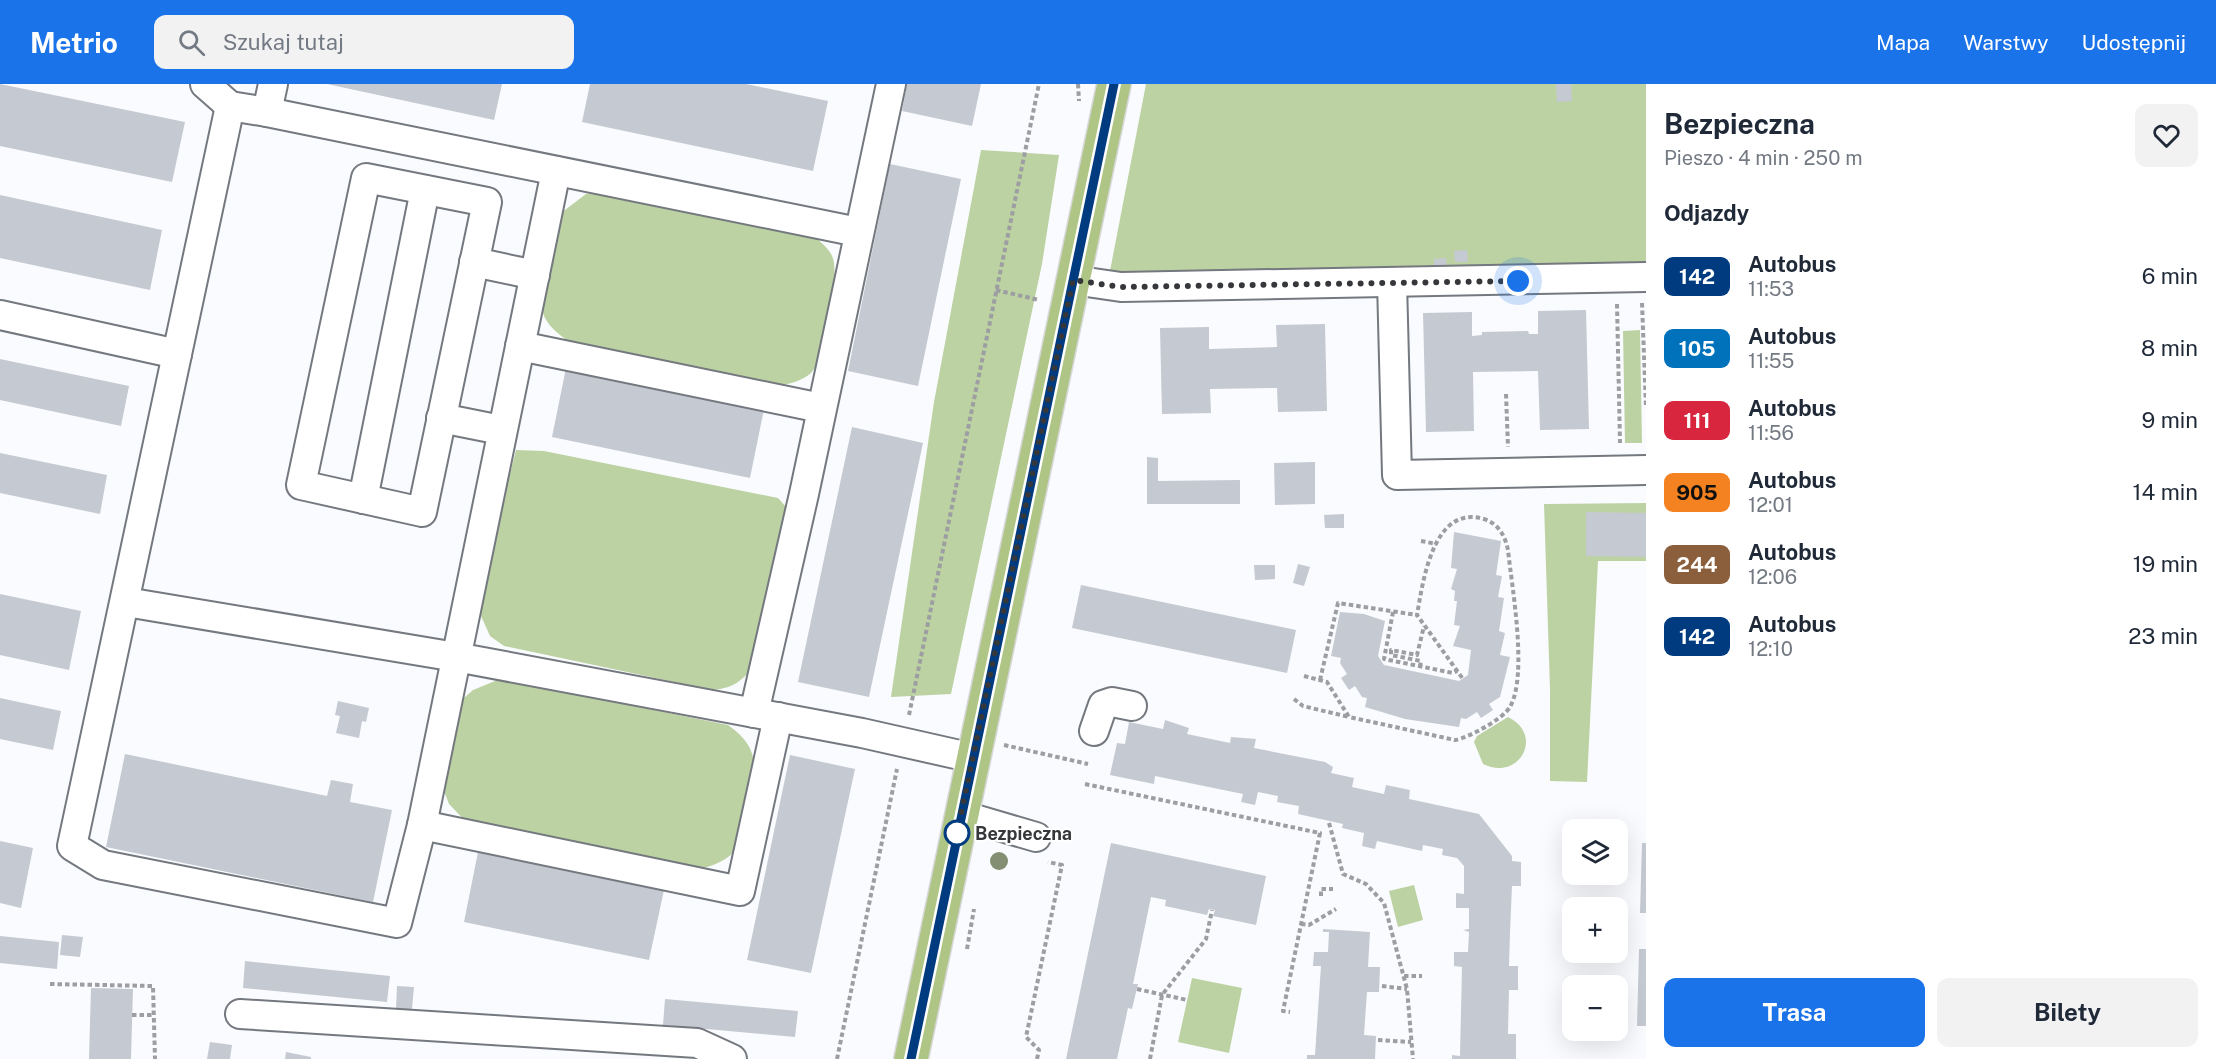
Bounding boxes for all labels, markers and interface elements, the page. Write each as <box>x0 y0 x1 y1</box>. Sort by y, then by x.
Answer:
search box <box>154 15 574 69</box>
text: Metrio <box>30 26 118 59</box>
icon: search <box>175 26 208 59</box>
text: Szukaj tutaj <box>223 29 344 55</box>
text: Mapa <box>1876 30 1930 55</box>
text: Warstwy <box>1963 30 2048 55</box>
text: Udostępnij <box>2081 30 2186 55</box>
button: heart <box>2135 104 2198 167</box>
text: Bezpieczna <box>1664 107 1815 140</box>
text: Pieszo · 4 min · 250 m <box>1664 146 1863 170</box>
text: Odjazdy <box>1664 200 1749 226</box>
text: Autobus <box>1748 251 1836 277</box>
text: 6 min <box>2142 263 2198 289</box>
text: 142 <box>1679 264 1715 289</box>
your location <box>1503 266 1533 296</box>
text: 11:53 <box>1748 277 1794 301</box>
text: Autobus <box>1748 323 1836 349</box>
text: 8 min <box>2141 335 2198 361</box>
text: 105 <box>1679 336 1715 361</box>
text: 11:55 <box>1748 349 1794 373</box>
text: Autobus <box>1748 395 1836 421</box>
text: 9 min <box>2142 407 2198 433</box>
text: 111 <box>1684 408 1710 433</box>
text: 11:56 <box>1748 421 1794 445</box>
text: Autobus <box>1748 467 1836 493</box>
text: 14 min <box>2133 479 2198 505</box>
text: 905 <box>1676 480 1718 505</box>
text: 12:01 <box>1748 493 1793 517</box>
text: Autobus <box>1748 539 1836 565</box>
text: 19 min <box>2133 551 2198 577</box>
text: 244 <box>1677 552 1717 577</box>
text: 12:06 <box>1748 565 1797 589</box>
text: Autobus <box>1748 611 1836 637</box>
text: 23 min <box>2128 623 2198 649</box>
text: 142 <box>1679 624 1715 649</box>
text: 12:10 <box>1748 637 1793 661</box>
map controls <box>1562 819 1628 1041</box>
button: layers <box>1562 819 1628 885</box>
marker: Bezpieczna <box>944 820 970 846</box>
place label: Bezpieczna <box>975 823 1072 844</box>
button: + <box>1562 897 1628 963</box>
button: − <box>1562 975 1628 1041</box>
button: Trasa <box>1664 978 1925 1047</box>
button: Bilety <box>1937 978 2198 1047</box>

